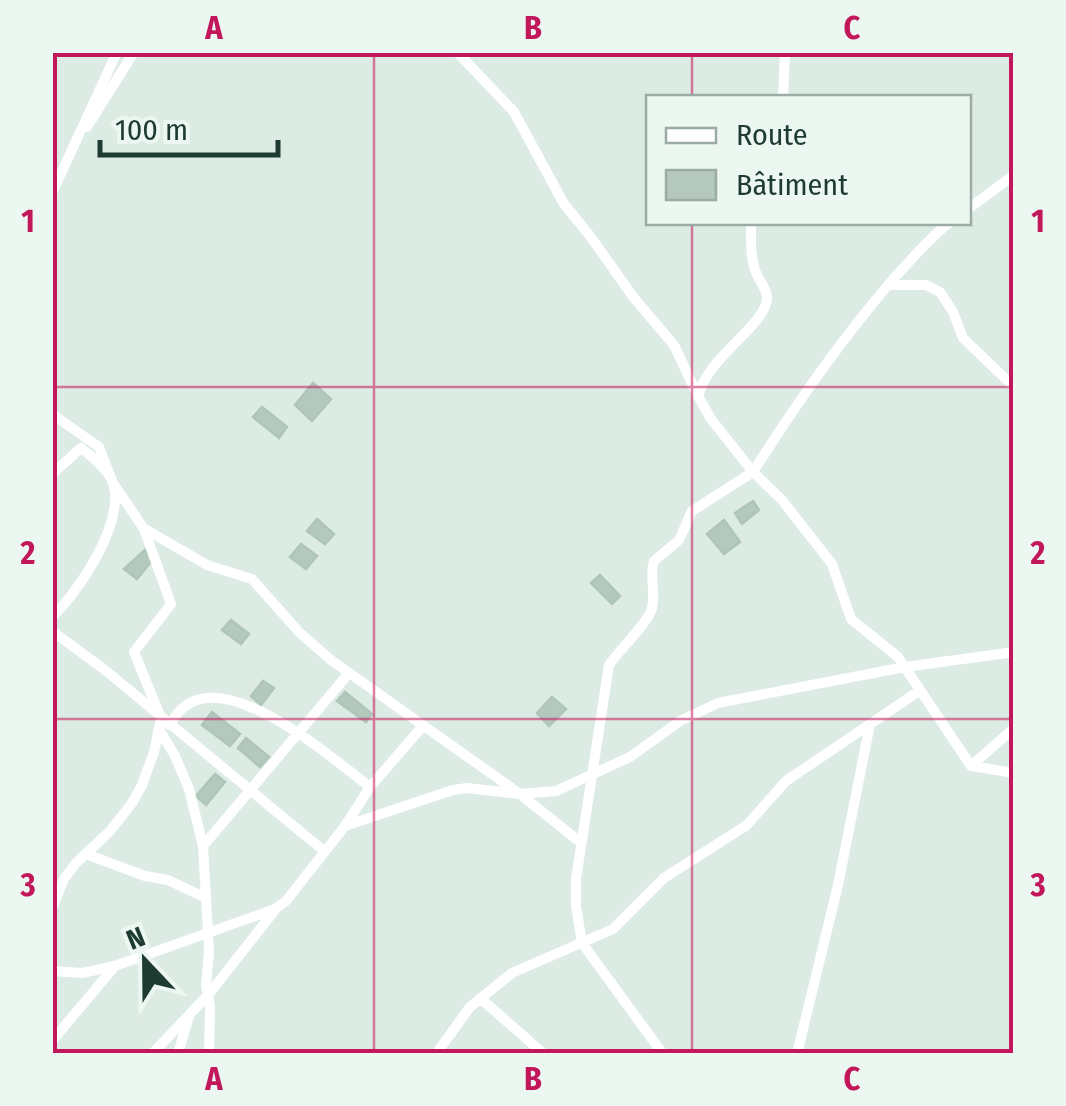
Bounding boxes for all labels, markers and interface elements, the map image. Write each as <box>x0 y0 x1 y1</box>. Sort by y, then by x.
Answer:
text: A <box>204 9 223 47</box>
text: B <box>524 9 542 47</box>
text: C <box>844 9 861 47</box>
scale bar <box>100 95 278 157</box>
legend <box>646 95 971 225</box>
text: 100 m <box>115 112 188 148</box>
text: Route <box>736 117 808 153</box>
text: Bâtiment <box>736 167 848 203</box>
text: 1 <box>21 202 35 240</box>
text: 1 <box>1031 202 1045 240</box>
text: 2 <box>20 534 36 572</box>
text: 2 <box>1030 534 1046 572</box>
text: 3 <box>19 866 36 904</box>
text: 3 <box>1029 866 1046 904</box>
north arrow <box>95 911 195 1011</box>
text: N <box>122 920 150 957</box>
text: A <box>204 1060 223 1098</box>
text: B <box>524 1060 542 1098</box>
text: C <box>844 1060 861 1098</box>

